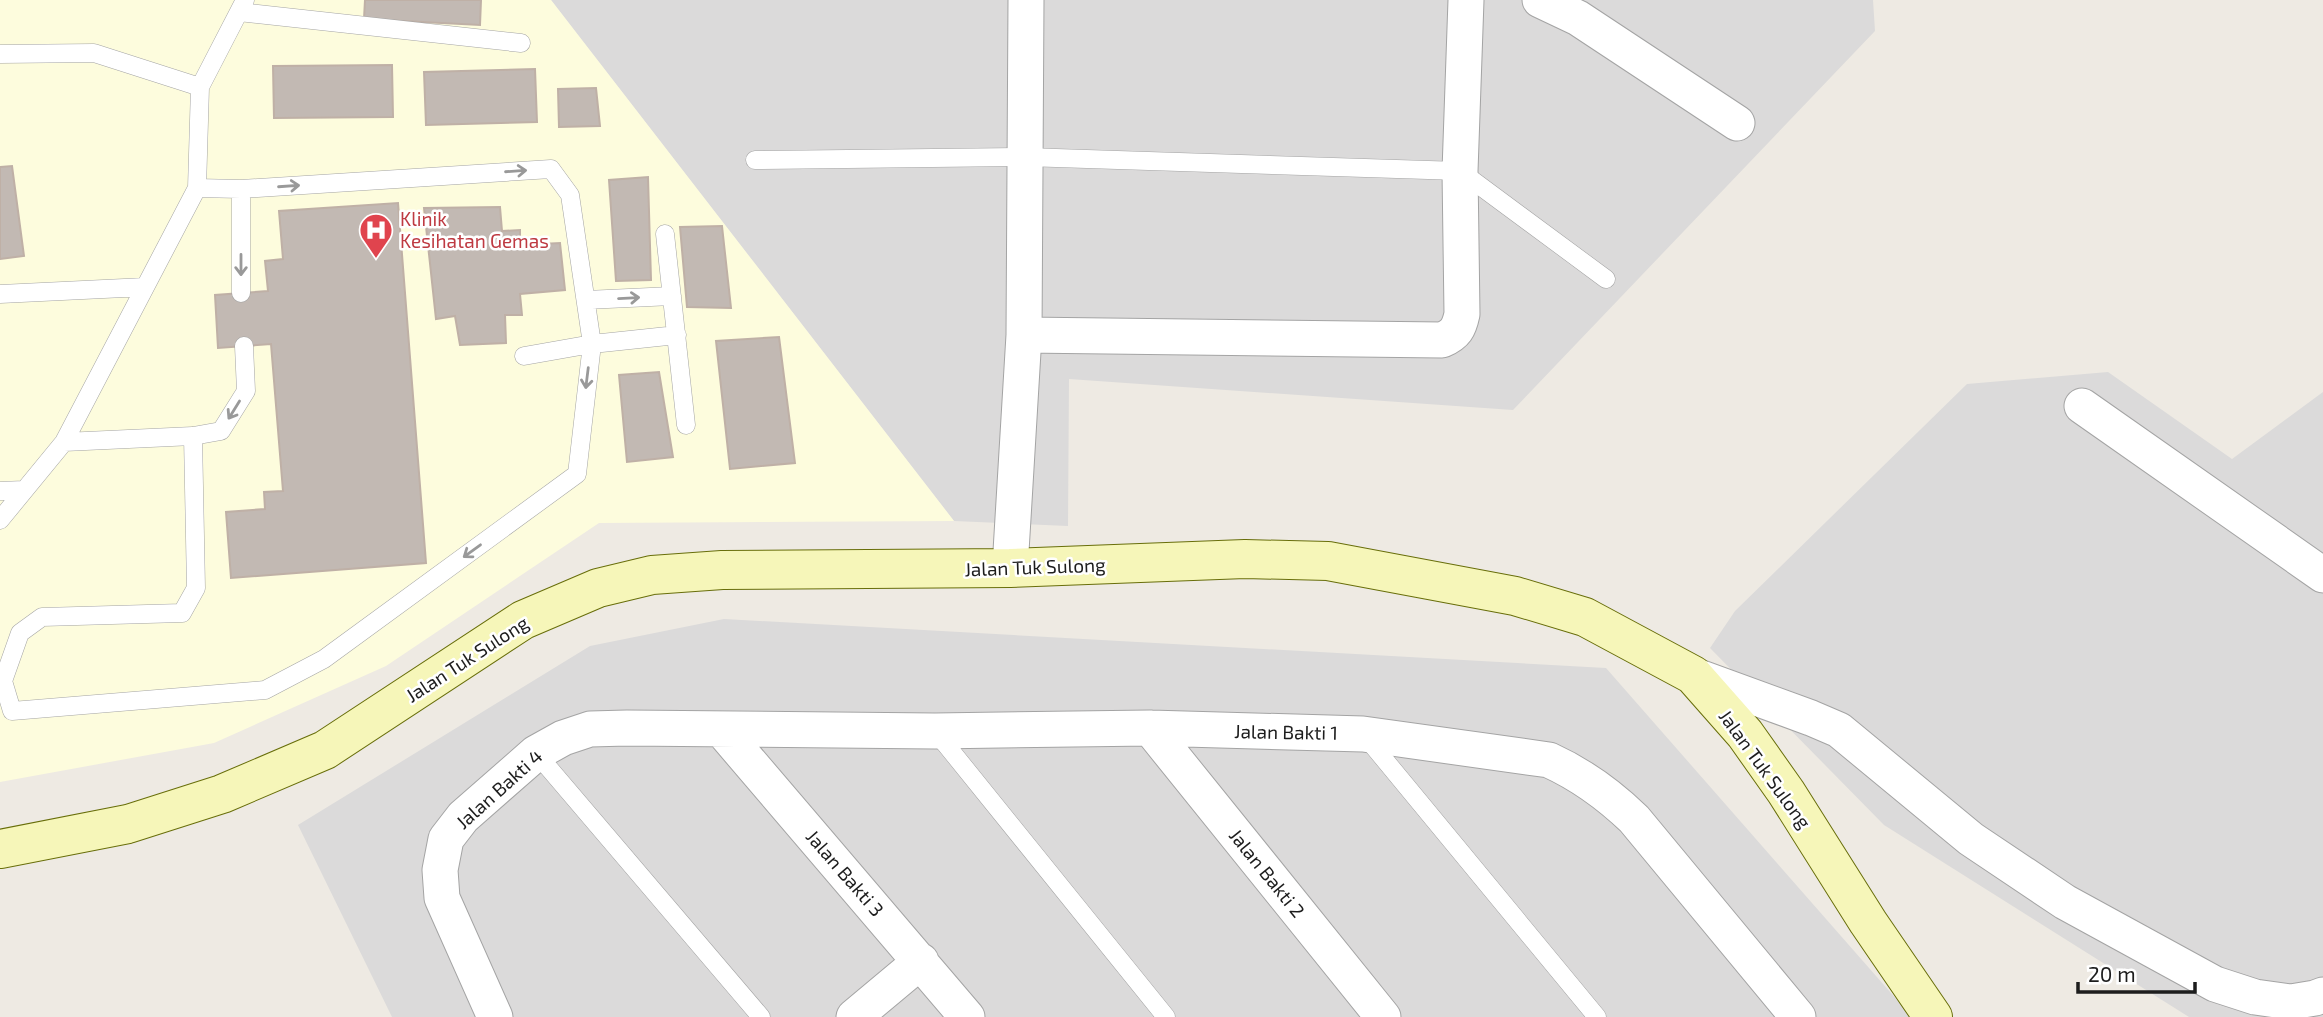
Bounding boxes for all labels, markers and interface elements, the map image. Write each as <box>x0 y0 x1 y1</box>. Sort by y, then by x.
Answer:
one-way arrow <box>505 164 527 177</box>
one-way arrow <box>277 179 300 192</box>
place label: Klinik Kesihatan Gemas <box>400 207 549 252</box>
hospital icon: Klinik Kesihatan Gemas <box>357 211 395 260</box>
one-way arrow <box>234 254 248 277</box>
one-way arrow <box>618 292 641 305</box>
one-way arrow <box>581 366 594 389</box>
one-way arrow <box>226 400 240 420</box>
one-way arrow <box>462 543 481 558</box>
street label: Jalan Tuk Sulong <box>964 553 1106 580</box>
street label: Jalan Tuk Sulong <box>401 610 533 707</box>
street label: Jalan Tuk Sulong <box>1715 705 1816 833</box>
street label: Jalan Bakti 1 <box>1234 719 1338 744</box>
street label: Jalan Bakti 4 <box>451 744 546 833</box>
street label: Jalan Bakti 2 <box>1225 824 1310 921</box>
street label: Jalan Bakti 3 <box>802 825 889 921</box>
scale bar <box>2078 950 2195 994</box>
text: 20 m <box>2088 961 2136 986</box>

